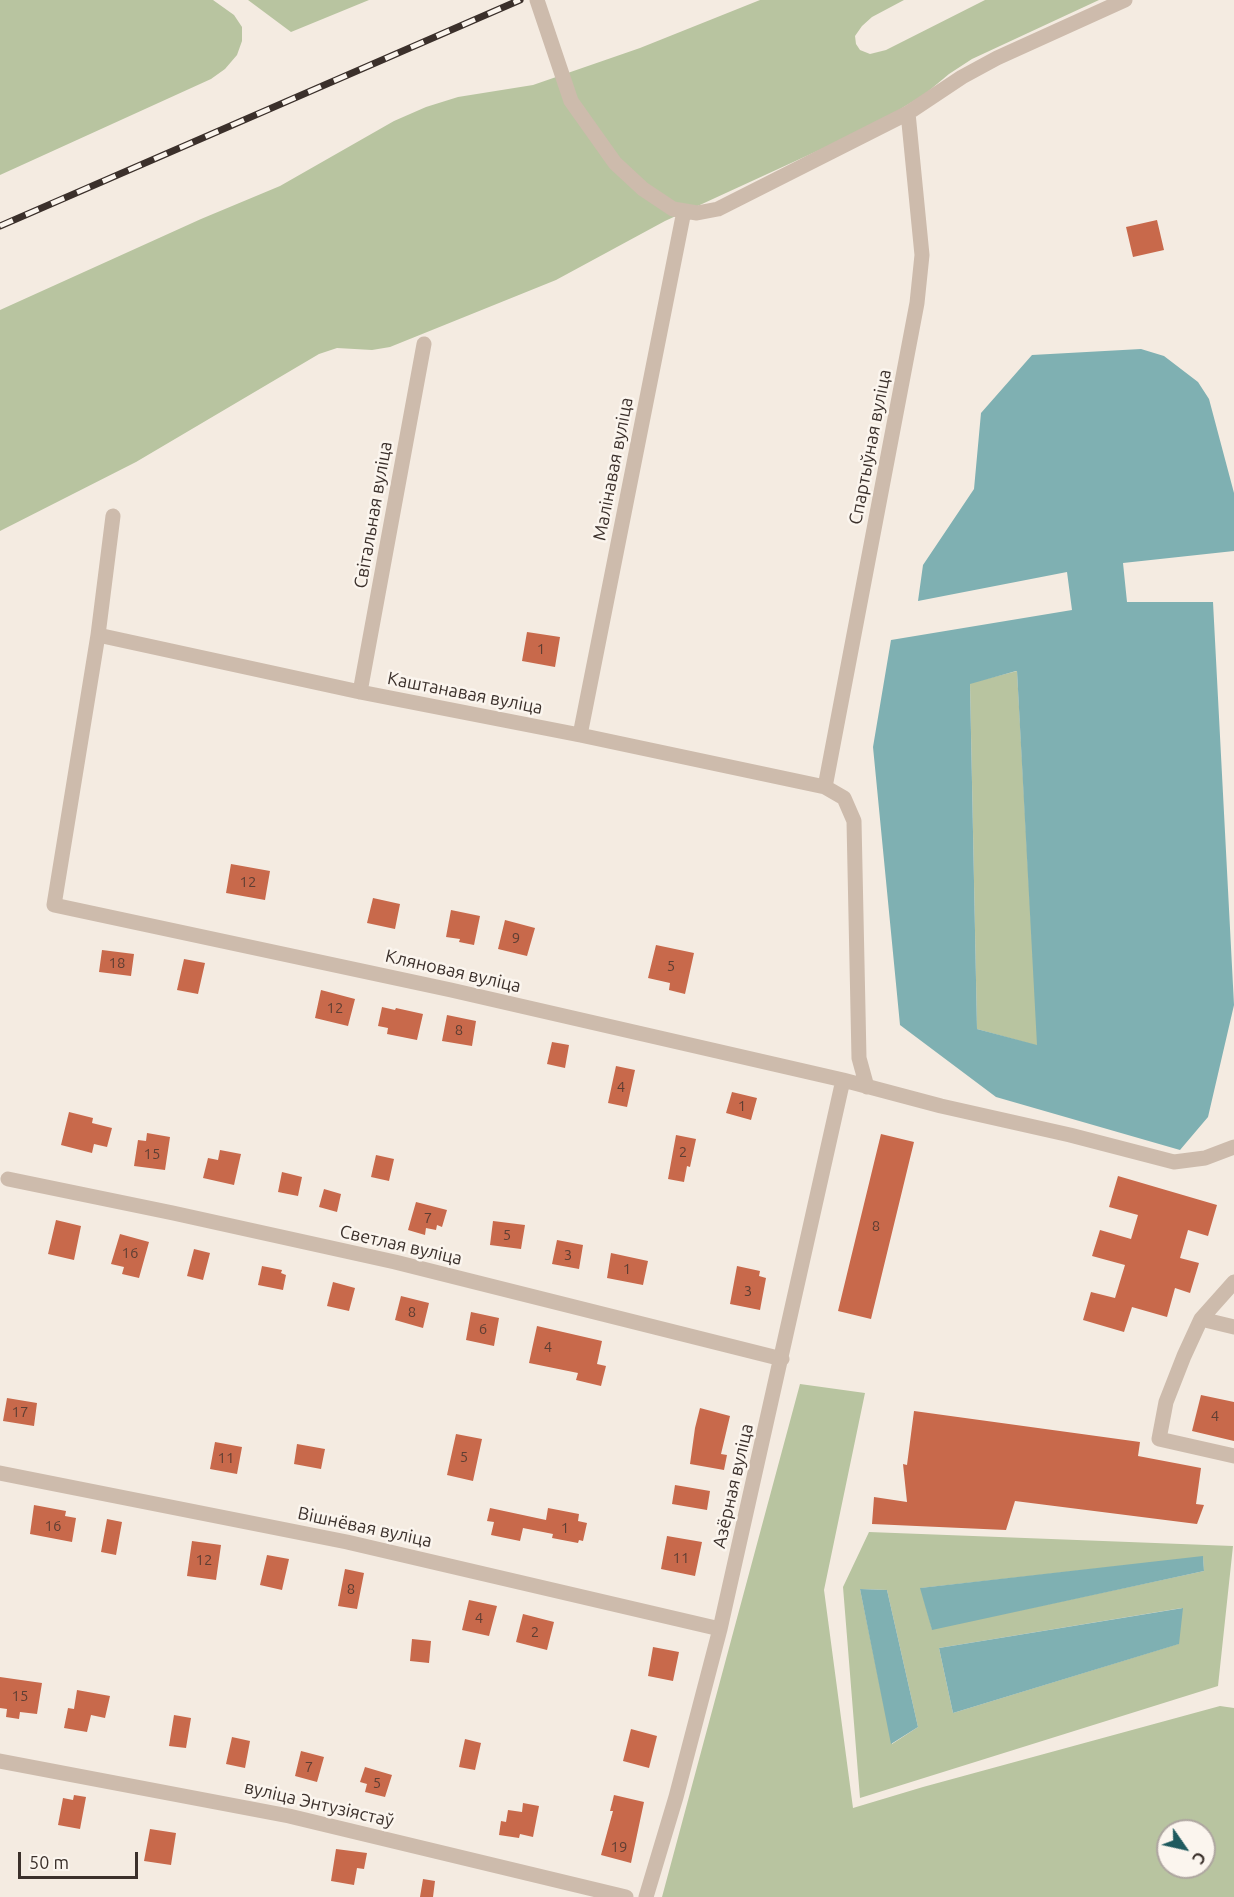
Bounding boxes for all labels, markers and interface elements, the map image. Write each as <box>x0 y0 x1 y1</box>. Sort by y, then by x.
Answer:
street label: Спартыўная вуліца <box>844 368 896 526</box>
street label: Малінавая вуліца <box>589 396 637 542</box>
street label: Світальная вуліца <box>349 440 397 590</box>
house number: 1 <box>537 640 545 658</box>
street label: Каштанавая вуліца <box>386 667 544 719</box>
house number: 12 <box>240 873 256 891</box>
house number: 9 <box>512 929 520 947</box>
street label: Кляновая вуліца <box>383 945 523 997</box>
house number: 18 <box>109 954 125 972</box>
house number: 5 <box>667 957 675 975</box>
house number: 12 <box>327 999 343 1017</box>
house number: 8 <box>455 1021 463 1039</box>
house number: 4 <box>617 1078 625 1096</box>
house number: 1 <box>738 1097 746 1115</box>
house number: 2 <box>679 1143 687 1161</box>
house number: 15 <box>144 1145 160 1163</box>
house number: 7 <box>424 1209 432 1227</box>
house number: 8 <box>872 1217 880 1235</box>
street label: Светлая вуліца <box>338 1220 464 1270</box>
house number: 5 <box>503 1226 511 1244</box>
house number: 16 <box>122 1244 138 1262</box>
house number: 3 <box>564 1246 572 1264</box>
house number: 1 <box>623 1260 631 1278</box>
house number: 3 <box>744 1282 752 1300</box>
house number: 8 <box>408 1303 416 1321</box>
house number: 6 <box>479 1320 487 1338</box>
house number: 4 <box>544 1338 552 1356</box>
house number: 17 <box>12 1403 28 1421</box>
house number: 4 <box>1211 1407 1219 1425</box>
street label: Азёрная вуліца <box>708 1422 758 1550</box>
house number: 5 <box>460 1448 468 1466</box>
house number: 11 <box>218 1449 234 1467</box>
street label: Вішнёвая вуліца <box>296 1502 434 1552</box>
house number: 16 <box>45 1517 61 1535</box>
house number: 1 <box>561 1519 569 1537</box>
house number: 11 <box>673 1549 689 1567</box>
house number: 12 <box>196 1551 212 1569</box>
house number: 8 <box>347 1580 355 1598</box>
house number: 4 <box>475 1609 483 1627</box>
house number: 2 <box>531 1623 539 1641</box>
house number: 15 <box>12 1687 28 1705</box>
house number: 7 <box>305 1758 313 1776</box>
house number: 5 <box>373 1774 381 1792</box>
street label: вуліца Энтузіястаў <box>242 1776 396 1832</box>
north arrow <box>1156 1819 1216 1879</box>
house number: 19 <box>611 1838 627 1856</box>
scale bar <box>21 1840 141 1878</box>
text: С <box>1189 1849 1210 1867</box>
text: 50 m <box>29 1852 69 1872</box>

